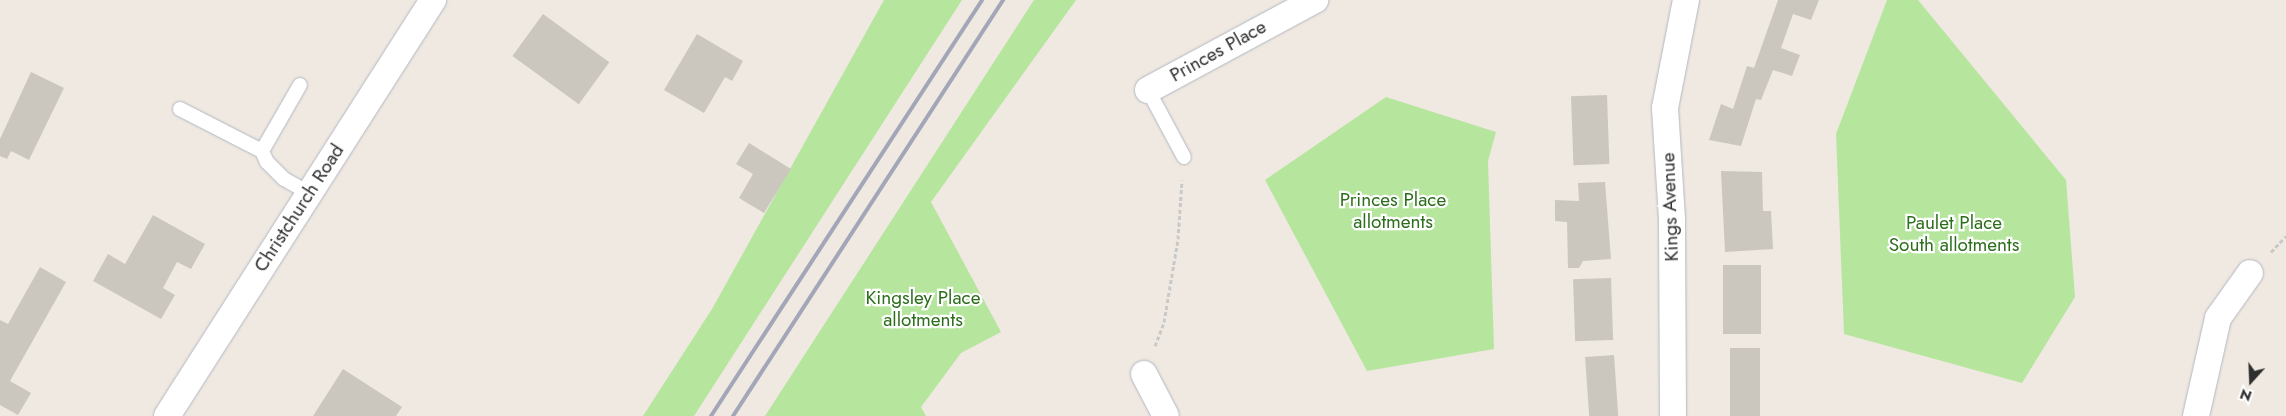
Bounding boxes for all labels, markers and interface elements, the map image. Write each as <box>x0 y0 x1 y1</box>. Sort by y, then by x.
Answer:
street label: Princes Place <box>1166 15 1270 87</box>
street label: Christchurch Road <box>249 140 349 276</box>
street label: Kings Avenue <box>1657 152 1683 262</box>
park label: Princes Place allotments <box>1340 189 1446 233</box>
park label: Paulet Place South allotments <box>1889 212 2019 256</box>
park label: Kingsley Place allotments <box>866 287 980 331</box>
north arrow <box>2226 356 2276 406</box>
text: N <box>2237 384 2255 406</box>

